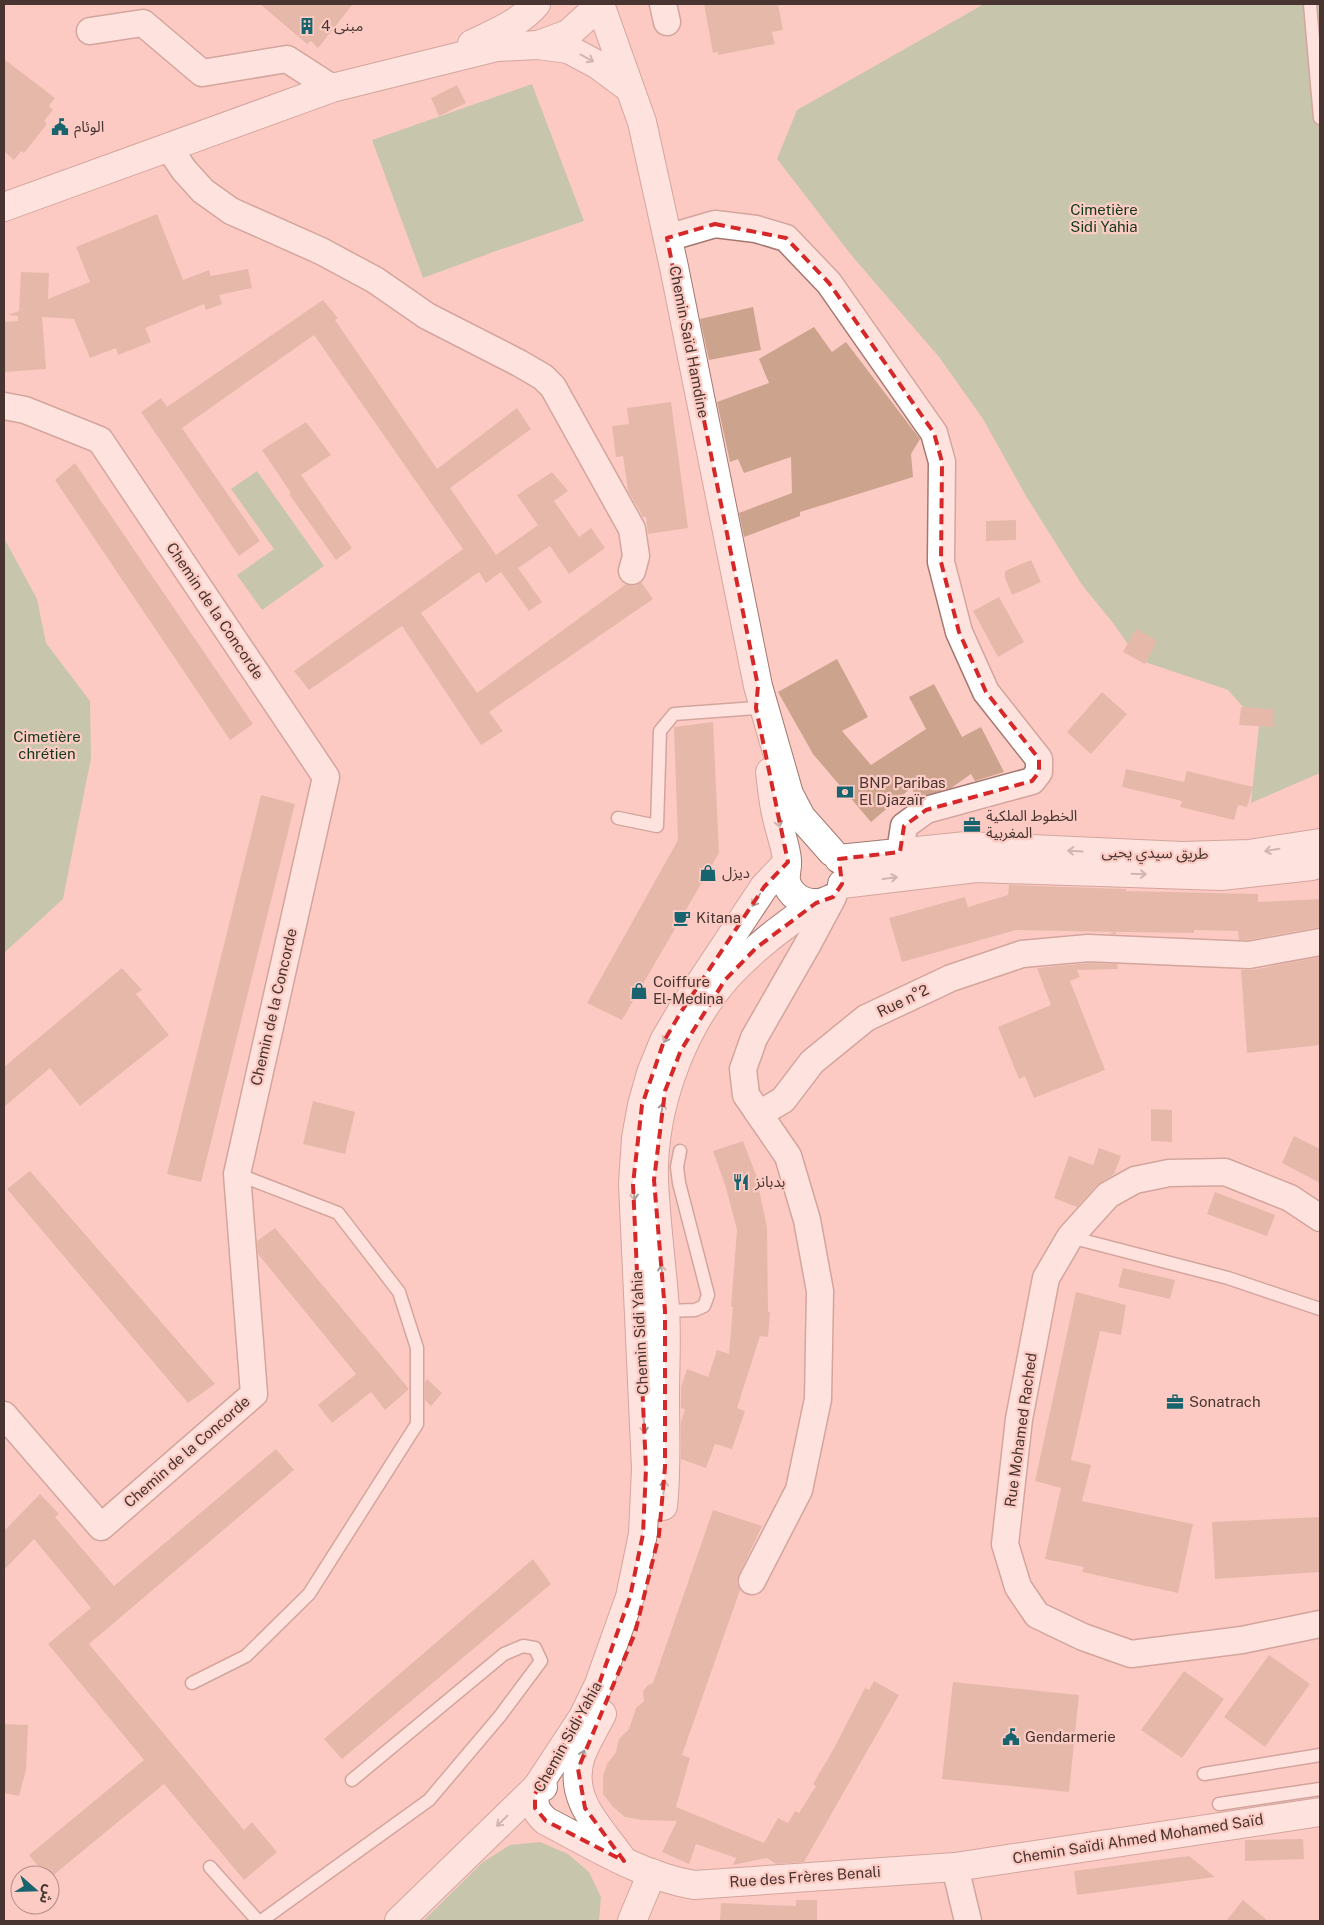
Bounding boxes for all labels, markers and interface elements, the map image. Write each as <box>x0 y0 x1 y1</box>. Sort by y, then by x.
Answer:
building icon: مبنى 4 <box>297 16 317 36</box>
place label: مبنى 4 <box>321 17 363 35</box>
one-way arrow <box>579 54 594 64</box>
public building icon: الوئام <box>50 117 70 137</box>
place label: الوئام <box>74 118 104 138</box>
park label: Cimetière Sidi Yahia <box>1070 201 1138 235</box>
street label: Chemin Saïd Hamdine <box>666 264 713 419</box>
street label: Chemin de la Concorde <box>163 539 267 682</box>
park label: Cimetière chrétien <box>13 728 81 762</box>
place label: BNP Paribas El Djazaïr <box>859 774 946 808</box>
bank icon: BNP Paribas El Djazaïr <box>835 782 855 802</box>
place label: الخطوط الملكية المغربية <box>986 807 1077 842</box>
one-way arrow <box>774 812 783 828</box>
office icon: الخطوط الملكية المغربية <box>962 815 982 835</box>
street label: طريق سيدي يحيى <box>1101 843 1209 865</box>
one-way arrow <box>1067 846 1084 856</box>
one-way arrow <box>1264 846 1280 856</box>
shop icon: ديزل <box>698 863 718 883</box>
place label: ديزل <box>722 864 750 882</box>
one-way arrow <box>1131 869 1147 879</box>
one-way arrow <box>882 873 898 883</box>
one-way arrow <box>751 893 761 907</box>
cafe icon: Kitana <box>672 908 692 928</box>
place label: Kitana <box>696 909 741 926</box>
street label: Chemin de la Concorde <box>247 927 300 1087</box>
place label: Coiffure El-Medina <box>653 973 724 1007</box>
shop icon: Coiffure El-Medina <box>629 981 649 1001</box>
street label: Rue n°2 <box>874 981 931 1020</box>
one-way arrow <box>662 1029 672 1044</box>
one-way arrow <box>657 1102 667 1118</box>
restaurant icon: بدبانز <box>731 1172 751 1192</box>
place label: بدبانز <box>754 1173 785 1191</box>
one-way arrow <box>629 1185 638 1201</box>
one-way arrow <box>657 1264 667 1280</box>
street label: Chemin Sidi Yahia <box>628 1271 651 1395</box>
street label: Rue Mohamed Rached <box>1001 1352 1040 1508</box>
street label: Chemin de la Concorde <box>120 1392 253 1511</box>
office icon: Sonatrach <box>1165 1392 1185 1412</box>
place label: Sonatrach <box>1189 1393 1261 1410</box>
one-way arrow <box>639 1417 649 1433</box>
one-way arrow <box>660 1479 669 1495</box>
street label: Chemin Sidi Yahia <box>530 1678 605 1795</box>
public building icon: Gendarmerie <box>1001 1727 1021 1747</box>
place label: Gendarmerie <box>1025 1728 1116 1745</box>
one-way arrow <box>578 1750 587 1765</box>
street label: Chemin Saïdi Ahmed Mohamed Saïd <box>1011 1810 1264 1867</box>
one-way arrow <box>496 1815 509 1827</box>
street label: Rue des Frères Benali <box>729 1863 881 1890</box>
north arrow <box>10 1865 60 1915</box>
text: ش <box>36 1883 58 1906</box>

